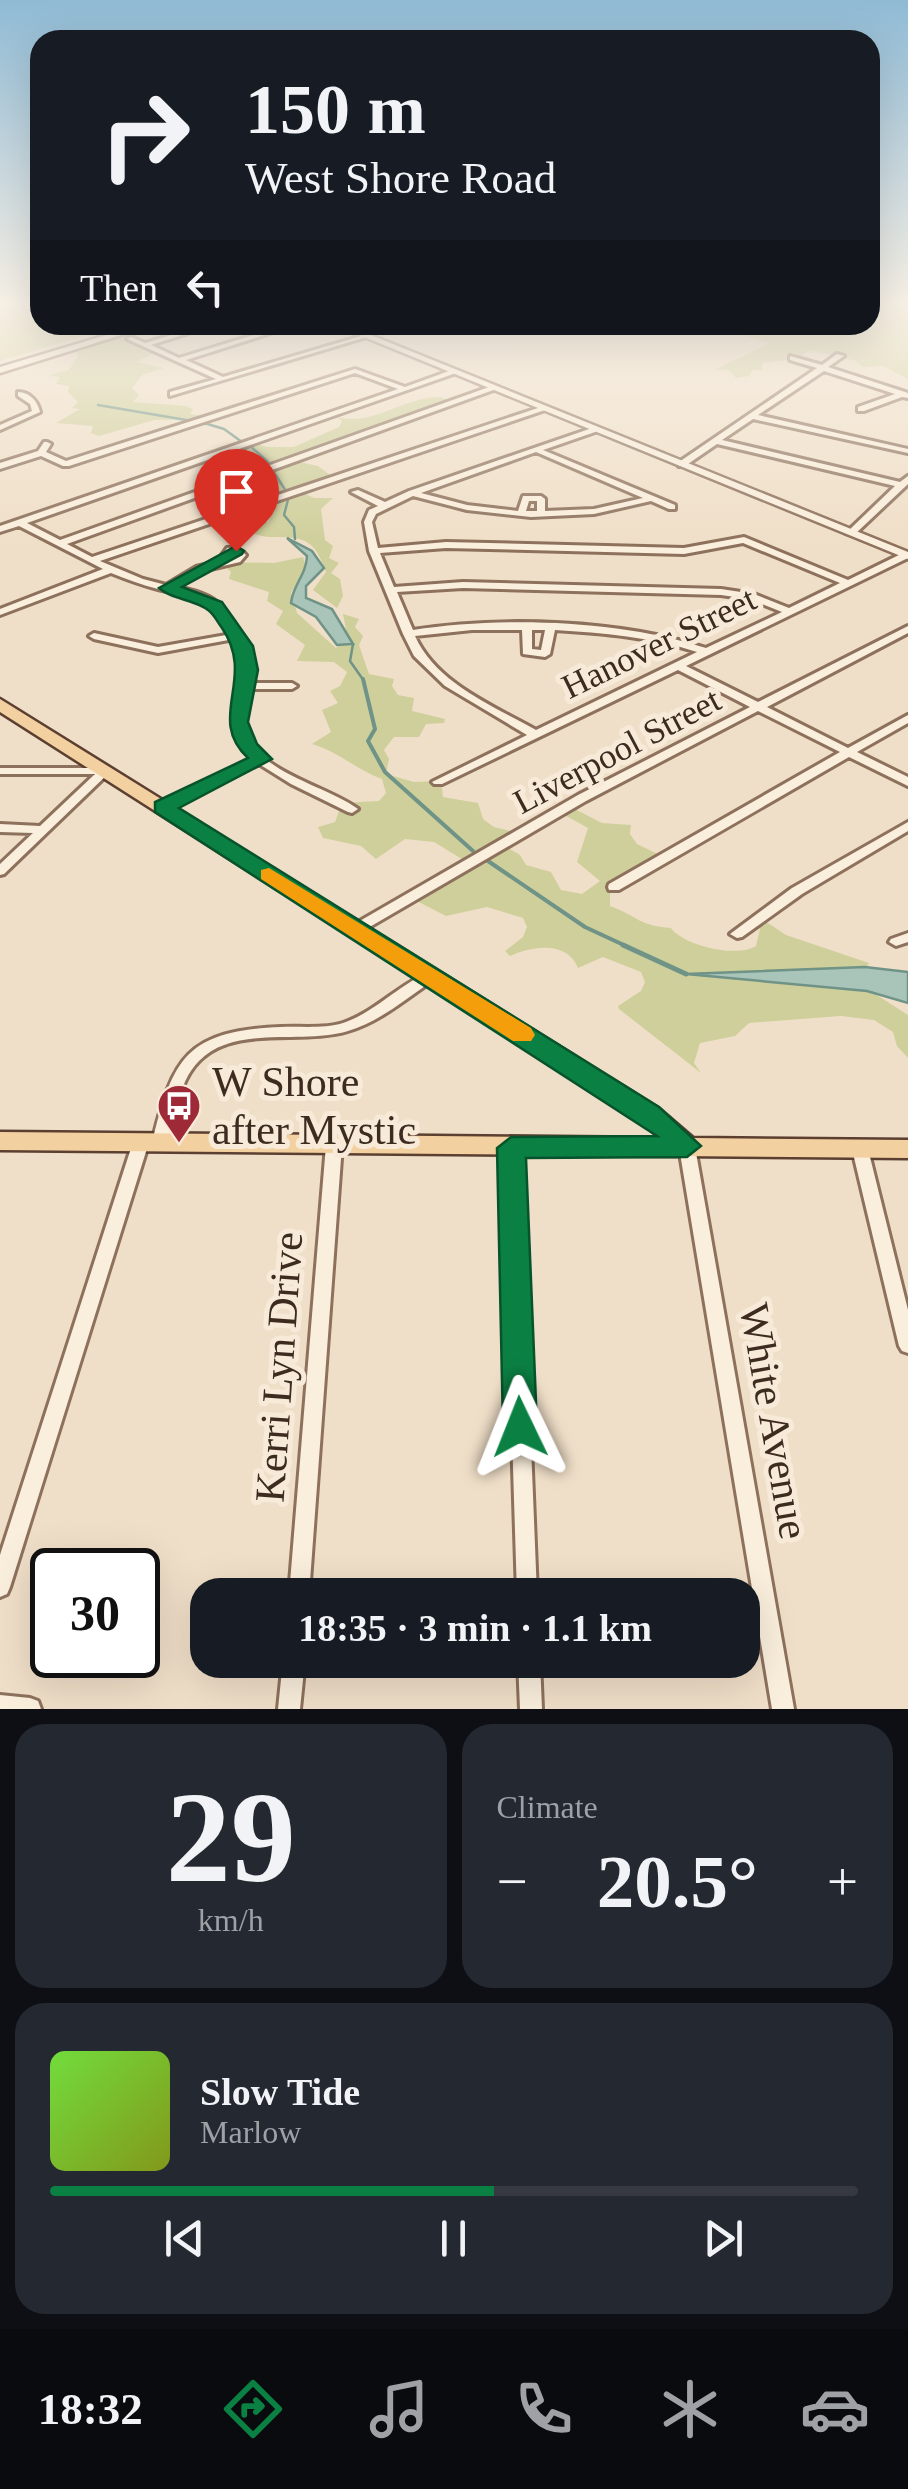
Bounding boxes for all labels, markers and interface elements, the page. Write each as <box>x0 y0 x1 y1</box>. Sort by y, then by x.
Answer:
icon: right <box>80 70 210 200</box>
text: 150 m <box>245 71 426 148</box>
text: West Shore Road <box>245 153 556 203</box>
icon: left <box>178 260 233 315</box>
text: Then <box>80 267 158 309</box>
pin <box>194 449 279 552</box>
icon: arrive <box>209 464 264 519</box>
street label: Hanover Street <box>556 579 763 707</box>
street label: Liverpool Street <box>507 680 727 822</box>
place label: W Shore after Mystic <box>212 1059 416 1153</box>
bus stop icon: W Shore after Mystic <box>156 1083 202 1144</box>
street label: Kerri Lyn Drive <box>247 1230 311 1504</box>
street label: White Avenue <box>731 1300 817 1542</box>
position arrow <box>468 1375 572 1479</box>
speed limit sign: 30 <box>30 1548 160 1678</box>
text: 18:35 · 3 min · 1.1 km <box>298 1607 652 1649</box>
text: 29 <box>166 1765 296 1909</box>
text: Climate <box>497 1789 598 1825</box>
text: 20.5° <box>597 1840 758 1923</box>
text: − <box>497 1851 528 1912</box>
text: + <box>827 1851 858 1912</box>
text: km/h <box>198 1902 264 1938</box>
text: Slow Tide <box>200 2071 360 2113</box>
text: Marlow <box>200 2114 301 2150</box>
icon: previous <box>157 2211 212 2266</box>
icon: pause <box>426 2211 481 2266</box>
icon: next <box>696 2211 751 2266</box>
icon: directions <box>218 2374 288 2444</box>
icon: music <box>364 2374 434 2444</box>
icon: phone <box>509 2374 579 2444</box>
icon: climate <box>655 2374 725 2444</box>
icon: car <box>800 2374 870 2444</box>
text: 18:32 <box>38 2384 143 2434</box>

